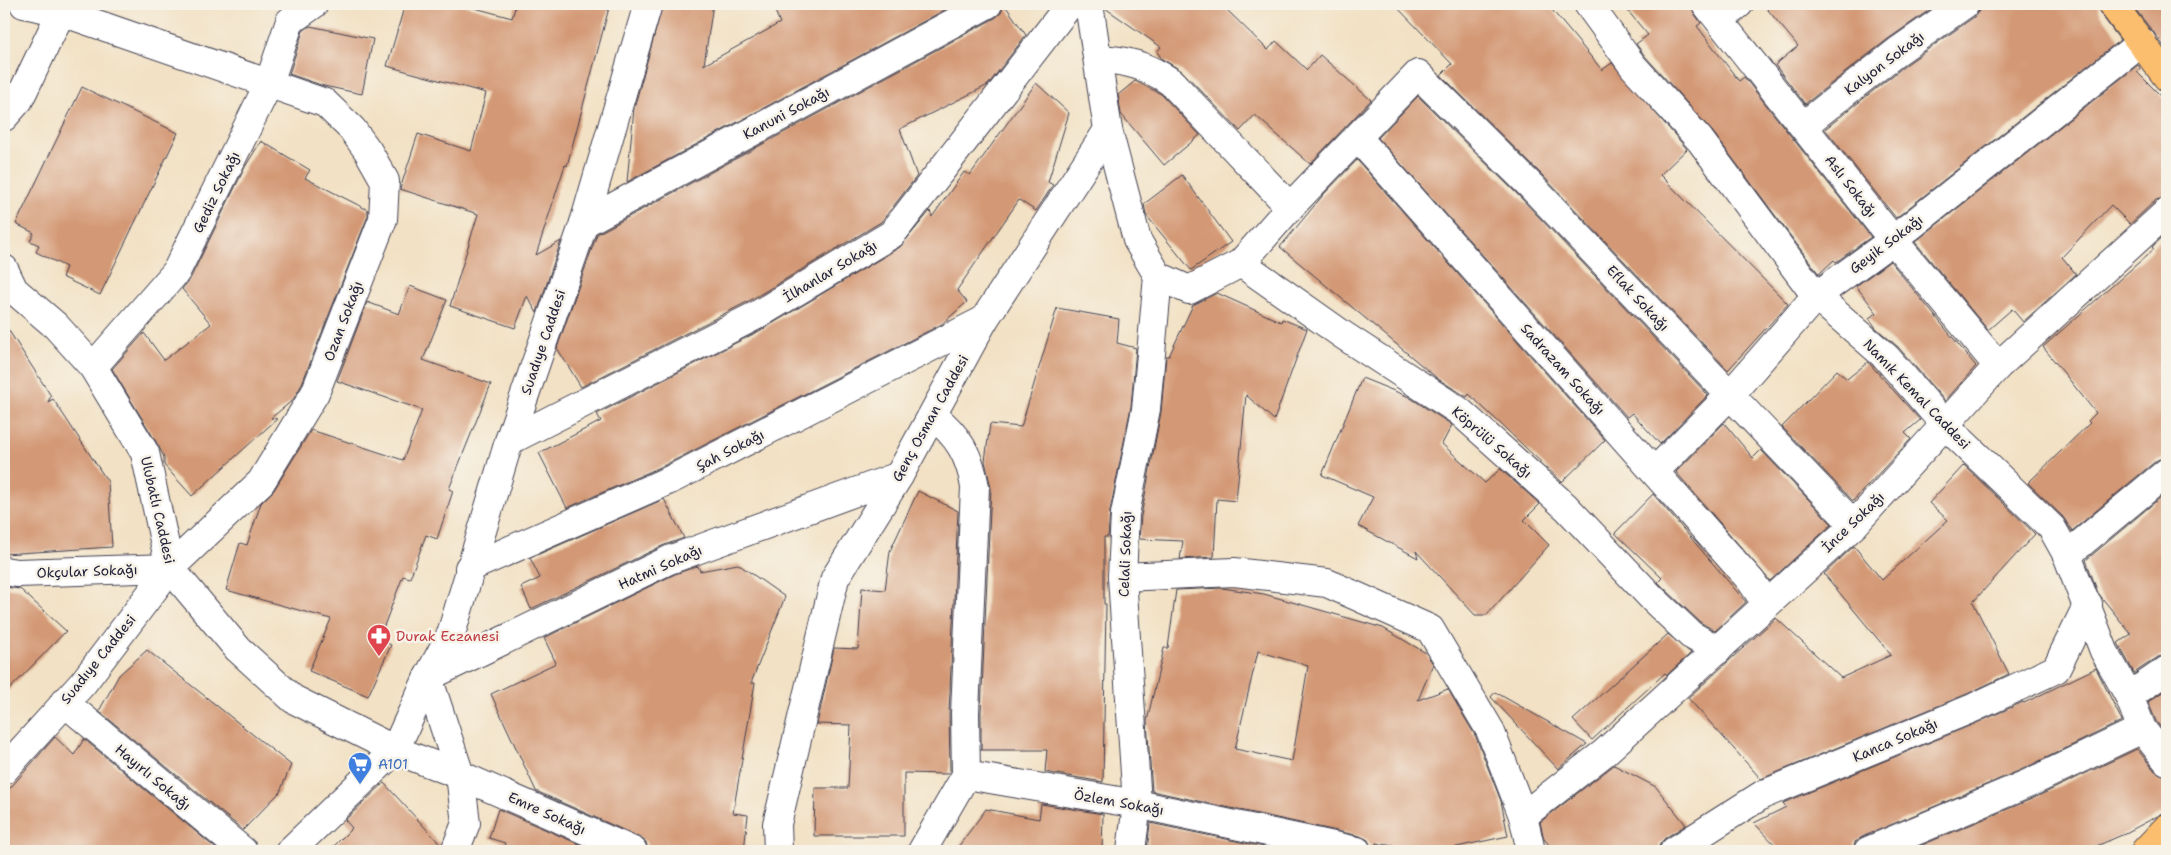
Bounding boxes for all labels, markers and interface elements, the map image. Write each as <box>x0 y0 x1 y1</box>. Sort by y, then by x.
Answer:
street label: Kalyon Sokağı <box>1840 27 1928 99</box>
street label: Kanuni Sokağı <box>740 83 832 143</box>
street label: Gediz Sokağı <box>189 148 243 236</box>
street label: Aslı Sokağı <box>1821 151 1881 221</box>
street label: Geyik Sokağı <box>1846 211 1926 277</box>
street label: İlhanlar Sokağı <box>780 236 880 306</box>
street label: Eflak Sokağı <box>1603 261 1673 335</box>
street label: Ozan Sokağı <box>319 278 367 364</box>
street label: Suadıye Caddesi <box>517 287 569 397</box>
street label: Sadrazam Sokağı <box>1517 319 1609 419</box>
street label: Namık Kemal Caddesi <box>1860 335 1974 453</box>
street label: Genç Osman Caddesi <box>888 351 972 485</box>
street label: Köprülü Sokağı <box>1448 402 1536 482</box>
street label: Şah Sokağı <box>693 425 767 475</box>
street label: Ulubatlı Caddesi <box>137 455 179 565</box>
street label: İnce Sokağı <box>1818 488 1888 556</box>
street label: Celali Sokağı <box>1114 511 1136 597</box>
street label: Hatmi Sokağı <box>615 541 705 593</box>
street label: Okçular Sokağı <box>36 560 138 582</box>
street label: Suadıye Caddesi <box>56 611 140 707</box>
pharmacy icon: Durak Eczanesi <box>366 623 392 657</box>
place label: Durak Eczanesi <box>396 627 499 645</box>
street label: Kanca Sokağı <box>1850 714 1940 766</box>
street label: Hayırlı Sokağı <box>111 740 195 814</box>
supermarket icon: A101 <box>347 751 373 785</box>
place label: A101 <box>378 755 408 773</box>
street label: Özlem Sokağı <box>1073 785 1165 819</box>
street label: Emre Sokağı <box>505 788 589 838</box>

